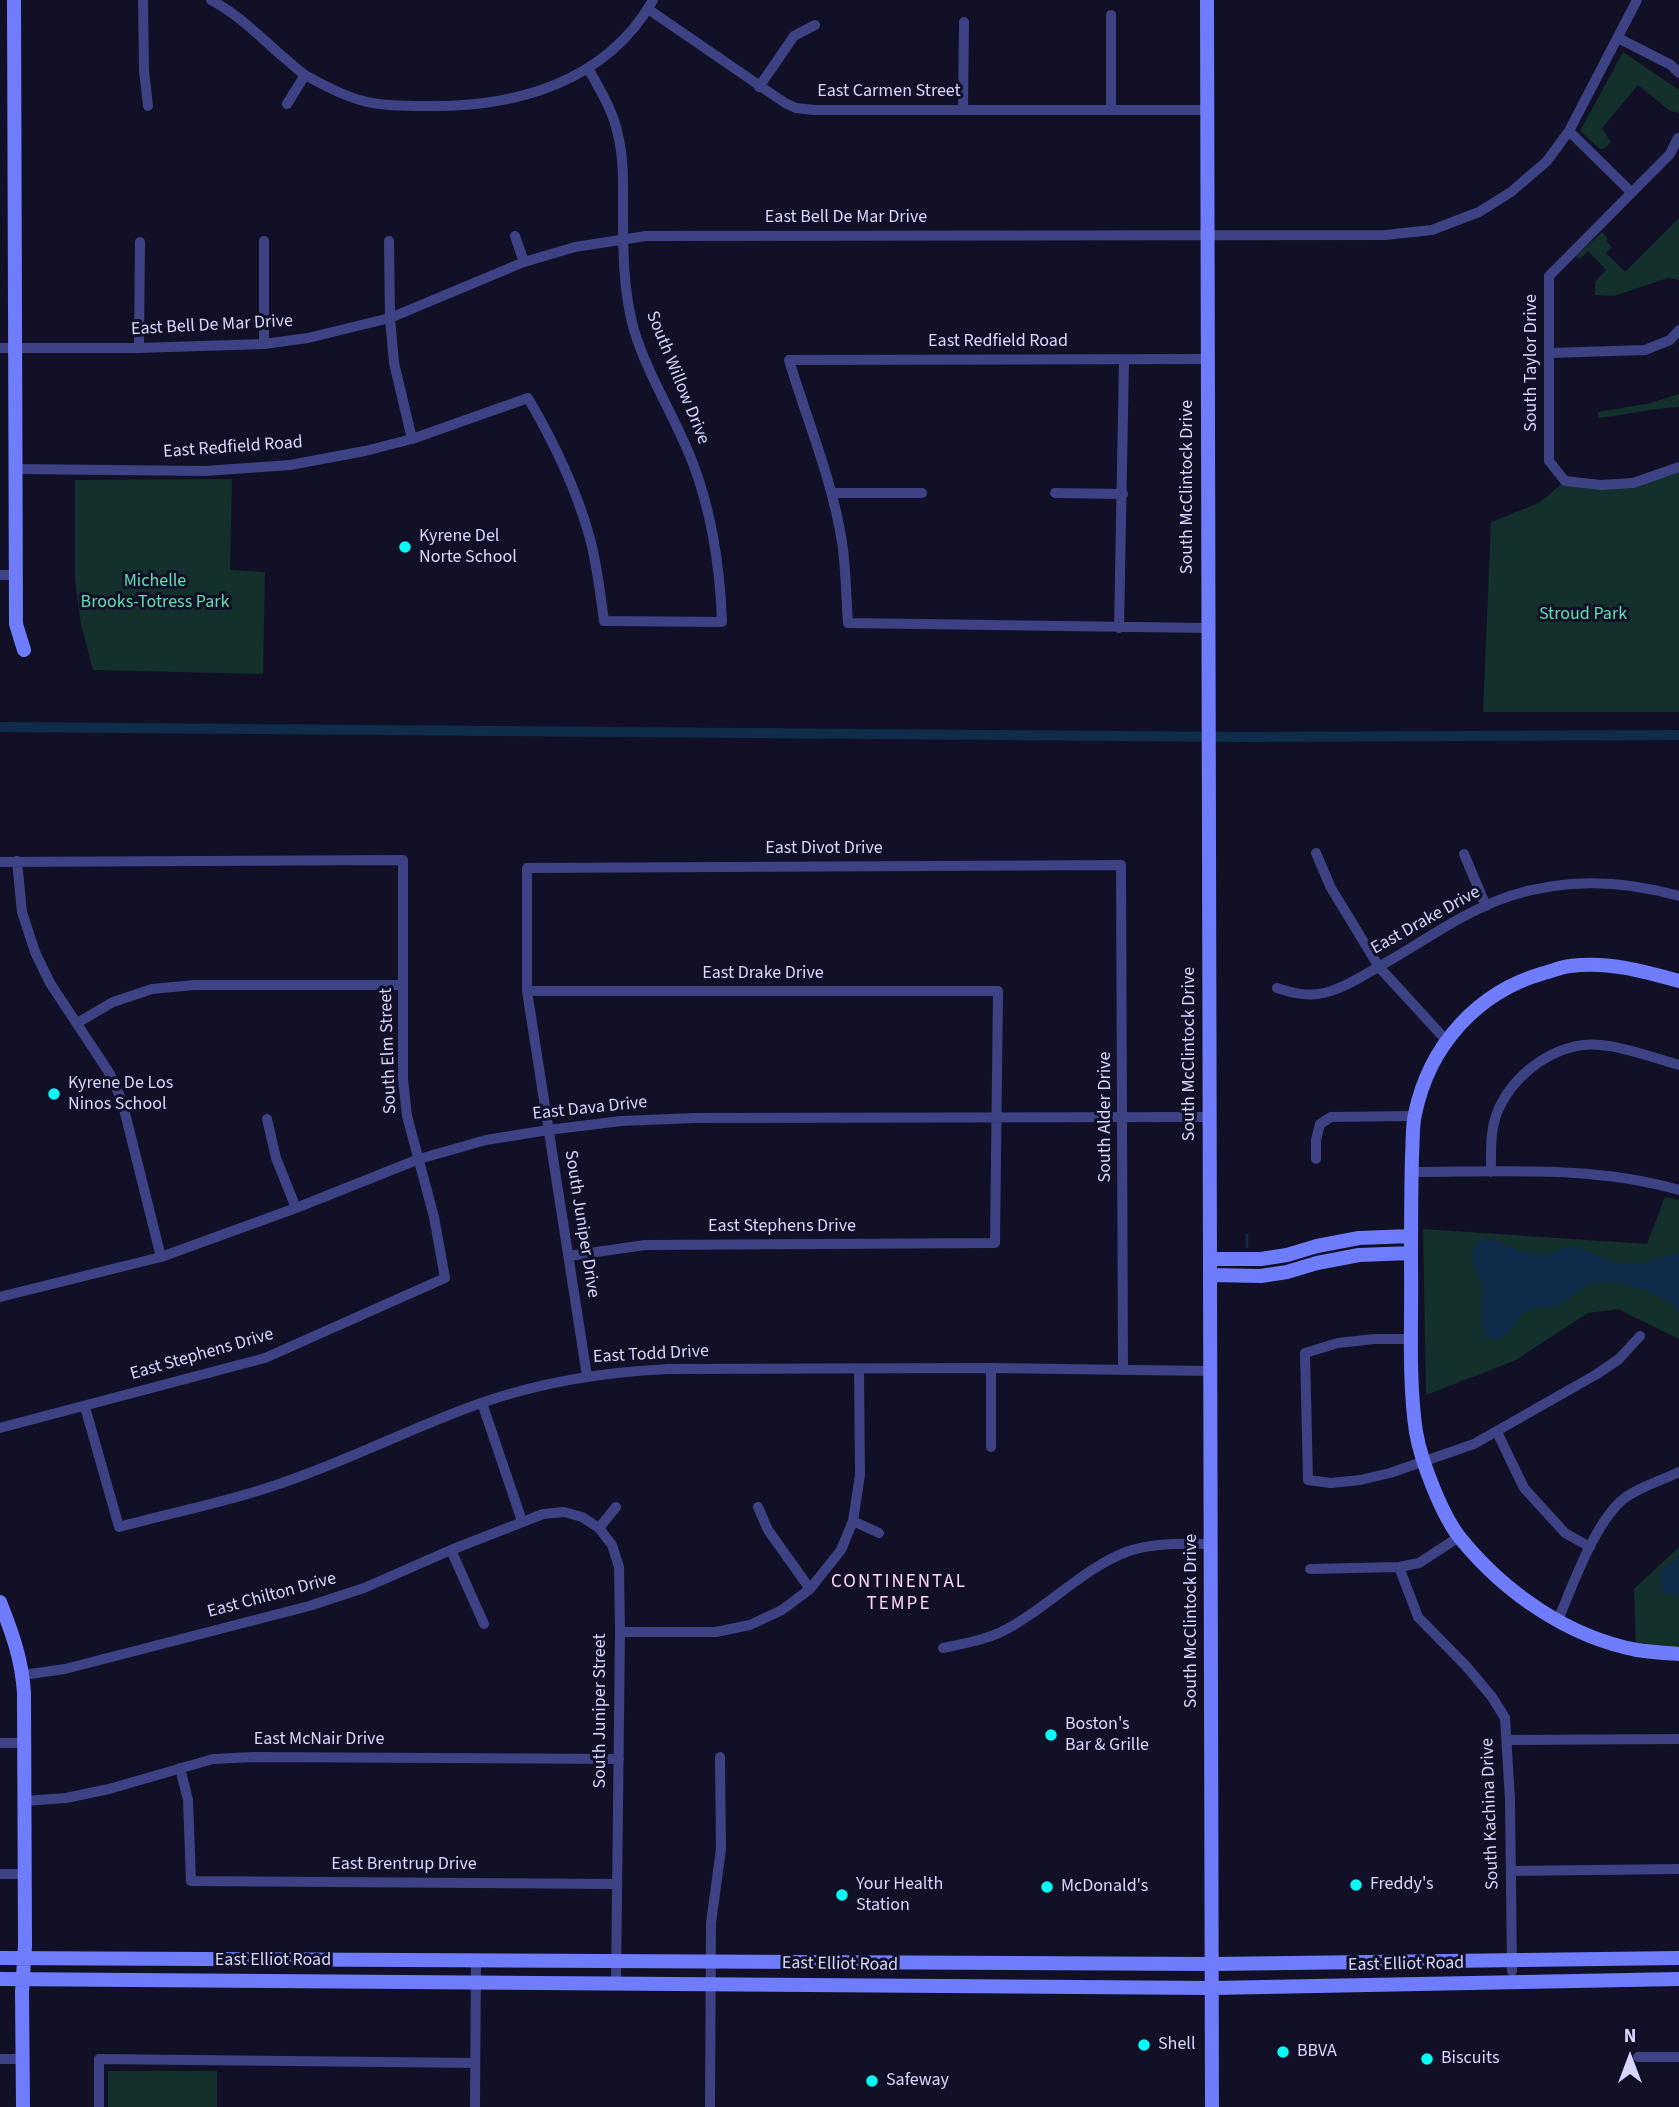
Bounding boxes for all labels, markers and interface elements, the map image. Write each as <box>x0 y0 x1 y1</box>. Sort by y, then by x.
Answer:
street label: East Carmen Street <box>817 81 961 103</box>
street label: East Bell De Mar Drive <box>765 207 927 229</box>
street label: South Taylor Drive <box>1521 294 1543 432</box>
street label: South Willow Drive <box>640 308 714 448</box>
street label: East Bell De Mar Drive <box>130 311 294 341</box>
street label: East Redfield Road <box>928 331 1068 353</box>
street label: South McClintock Drive <box>1177 400 1199 574</box>
street label: East Redfield Road <box>163 432 303 464</box>
place label: Kyrene Del Norte School <box>419 526 517 568</box>
marker: Kyrene Del Norte School <box>397 539 413 555</box>
park label: Michelle Brooks-Totress Park <box>81 571 229 614</box>
park label: Stroud Park <box>1539 604 1627 626</box>
street label: East Divot Drive <box>765 838 883 860</box>
street label: East Drake Drive <box>1368 882 1484 960</box>
street label: East Drake Drive <box>702 963 824 985</box>
street label: South McClintock Drive <box>1179 967 1201 1141</box>
street label: South Elm Street <box>376 987 402 1115</box>
street label: South Alder Drive <box>1095 1052 1117 1182</box>
place label: Kyrene De Los Ninos School <box>68 1073 173 1116</box>
marker: Kyrene De Los Ninos School <box>46 1086 62 1102</box>
street label: East Dava Drive <box>532 1092 648 1126</box>
street label: South Juniper Drive <box>559 1149 603 1299</box>
street label: East Stephens Drive <box>708 1216 856 1238</box>
street label: East Stephens Drive <box>128 1324 276 1386</box>
street label: East Todd Drive <box>592 1341 710 1369</box>
street label: South McClintock Drive <box>1181 1534 1203 1708</box>
street label: East Chilton Drive <box>205 1568 339 1624</box>
district label: CONTINENTAL TEMPE <box>832 1572 966 1616</box>
street label: South Juniper Street <box>590 1633 612 1789</box>
place label: Boston's Bar & Grille <box>1065 1714 1149 1756</box>
marker: Boston's Bar & Grille <box>1043 1727 1059 1743</box>
street label: East McNair Drive <box>254 1729 384 1751</box>
street label: South Kachina Drive <box>1478 1738 1504 1890</box>
street label: East Brentrup Drive <box>331 1854 477 1876</box>
place label: Your Health Station <box>856 1874 943 1916</box>
place label: Freddy's <box>1370 1874 1434 1896</box>
place label: McDonald's <box>1061 1876 1148 1898</box>
marker: Freddy's <box>1348 1877 1364 1893</box>
marker: McDonald's <box>1039 1879 1055 1895</box>
marker: Your Health Station <box>834 1887 850 1903</box>
street label: East Elliot Road <box>215 1950 331 1972</box>
street label: East Elliot Road <box>782 1953 898 1977</box>
street label: East Elliot Road <box>1348 1953 1464 1977</box>
north arrow <box>1595 2023 1665 2093</box>
text: N <box>1624 2023 1636 2050</box>
place label: Shell <box>1158 2034 1196 2056</box>
marker: Shell <box>1136 2037 1152 2053</box>
place label: BBVA <box>1297 2041 1337 2063</box>
marker: BBVA <box>1275 2044 1291 2060</box>
place label: Biscuits <box>1441 2048 1499 2070</box>
marker: Biscuits <box>1419 2051 1435 2067</box>
place label: Safeway <box>886 2070 949 2092</box>
marker: Safeway <box>864 2073 880 2089</box>

